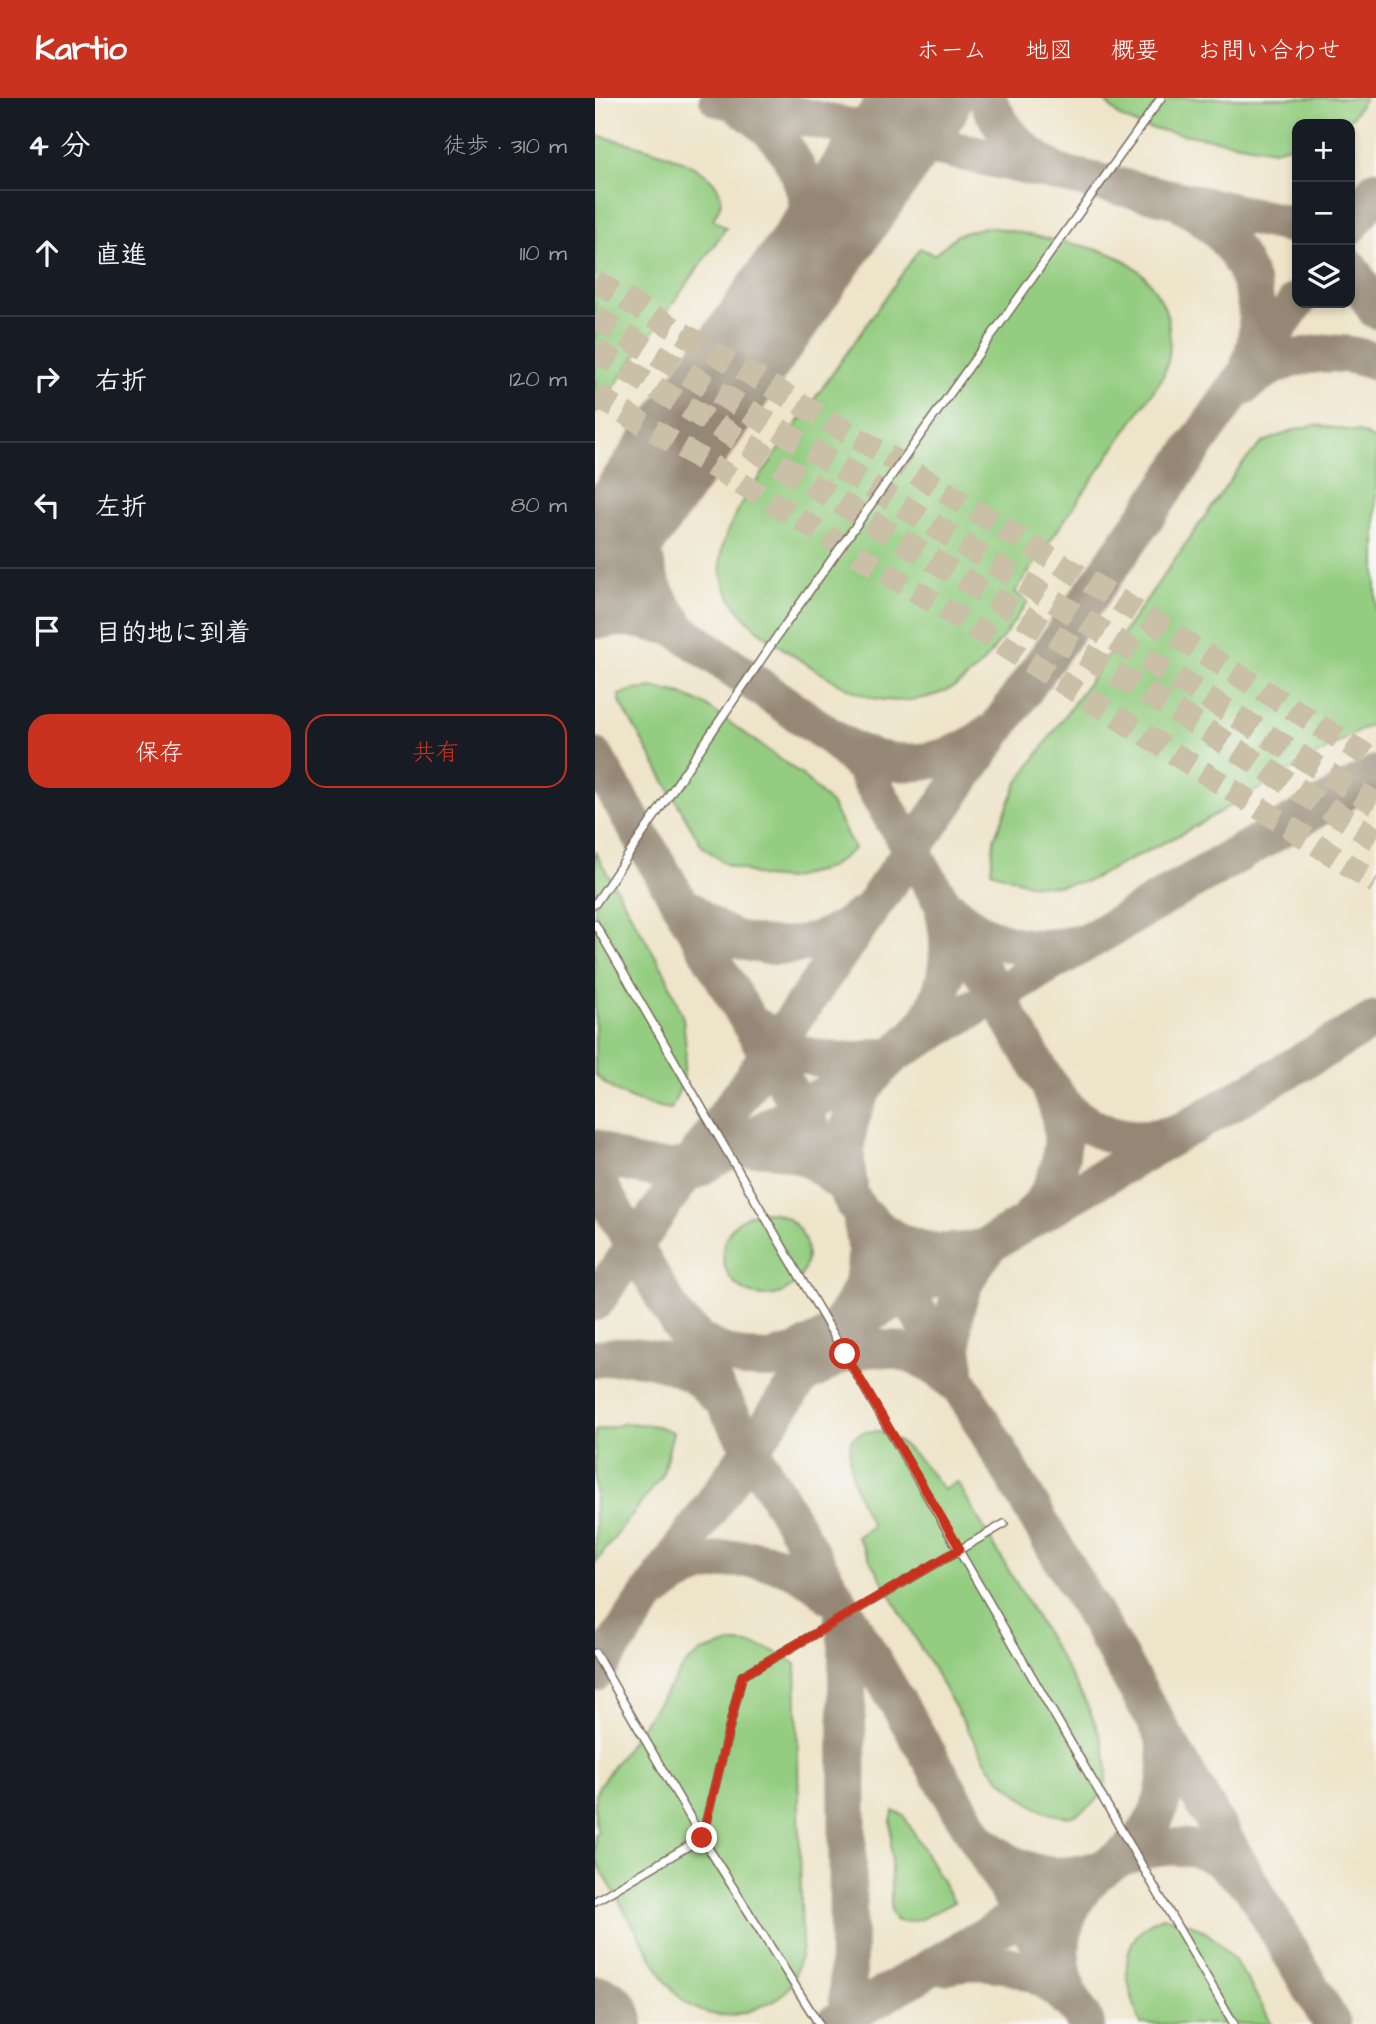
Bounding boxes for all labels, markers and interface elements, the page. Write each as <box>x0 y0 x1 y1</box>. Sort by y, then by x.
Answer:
text: Kartio <box>35 26 127 72</box>
text: ホーム <box>916 34 987 68</box>
text: 地図 <box>1025 34 1073 68</box>
text: 概要 <box>1111 34 1159 68</box>
text: お問い合わせ <box>1197 34 1341 68</box>
map controls <box>1292 119 1355 308</box>
button: + <box>1292 119 1355 182</box>
text: 4 分 <box>28 125 90 167</box>
text: 徒歩 · 310 m <box>443 130 567 162</box>
button: − <box>1292 182 1355 245</box>
icon: ahead <box>28 234 66 272</box>
text: 直進 <box>95 237 147 273</box>
text: 110 m <box>519 237 567 269</box>
button: layers <box>1292 245 1355 308</box>
icon: right <box>28 360 66 398</box>
text: 右折 <box>95 363 147 399</box>
text: 120 m <box>509 363 567 395</box>
icon: left <box>28 486 66 524</box>
text: 左折 <box>95 489 147 525</box>
text: 80 m <box>510 489 567 521</box>
icon: arrive <box>28 612 66 650</box>
text: 目的地に到着 <box>95 615 251 651</box>
button: 保存 <box>28 714 291 788</box>
button: 共有 <box>305 714 567 788</box>
route start <box>829 1338 860 1369</box>
route end <box>686 1822 717 1853</box>

